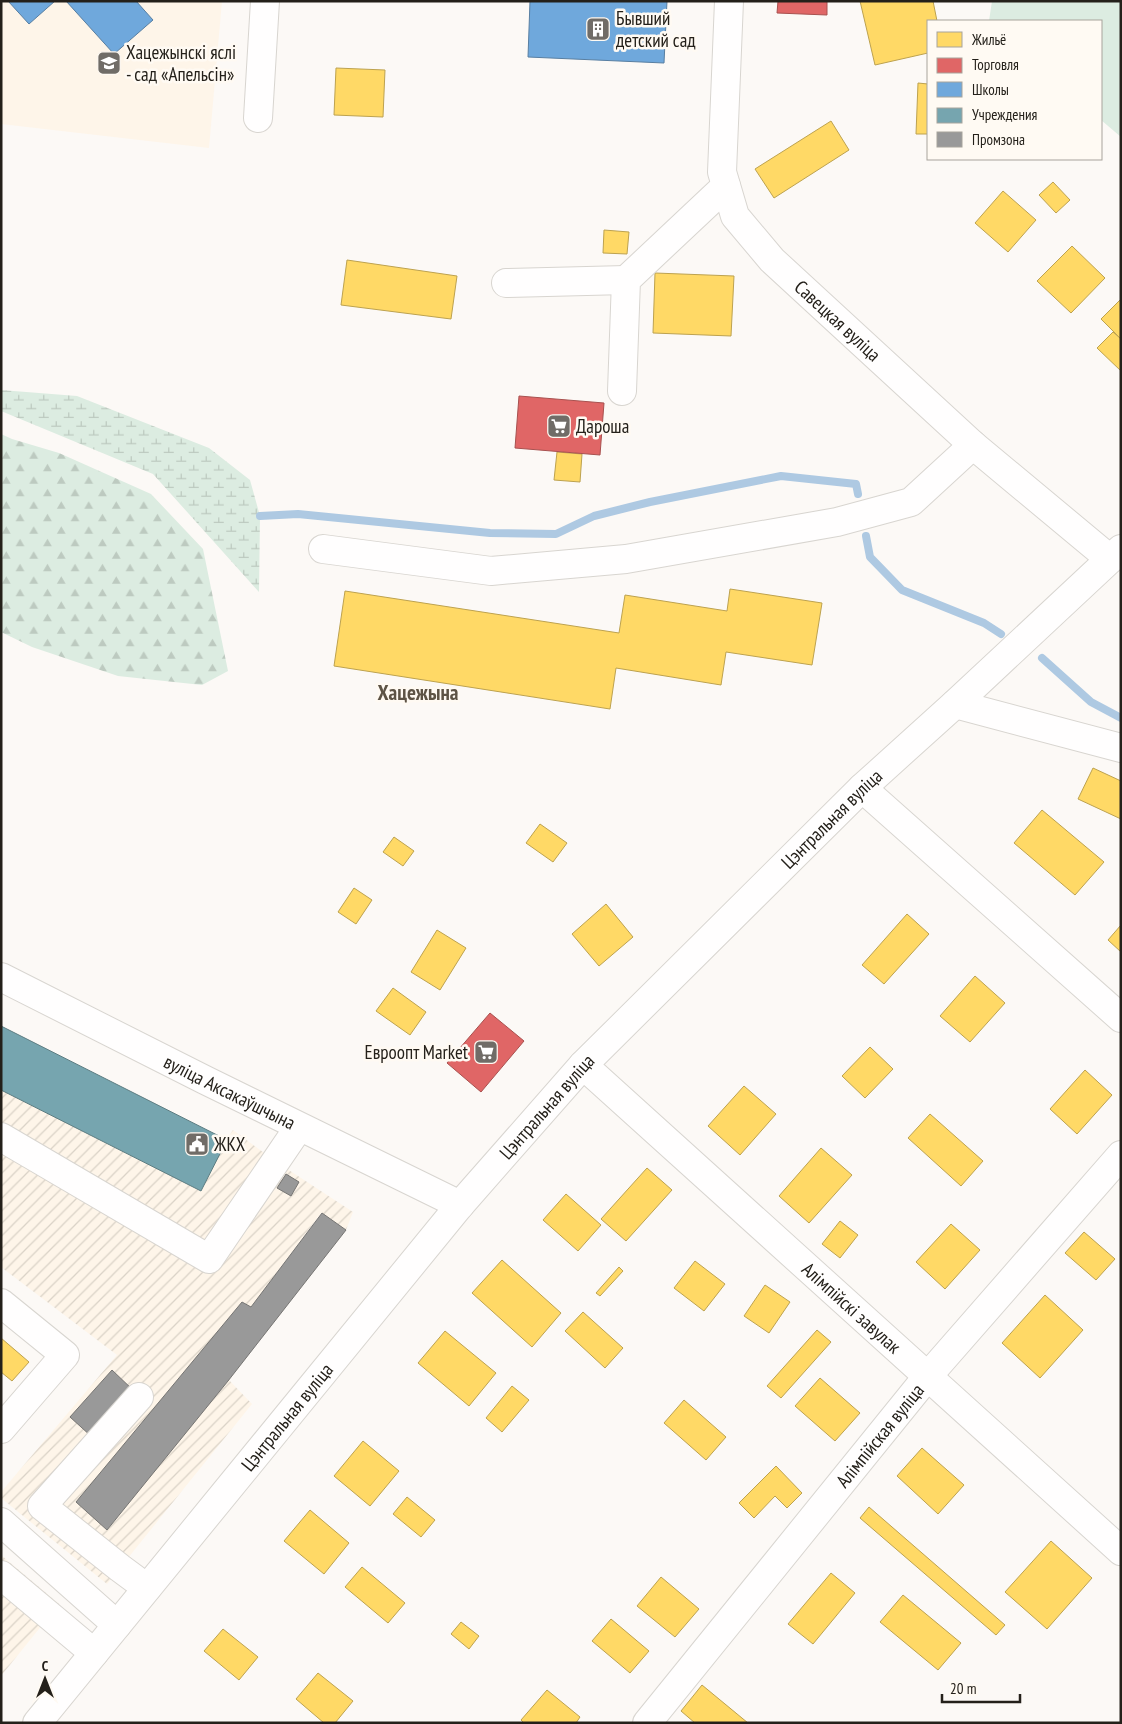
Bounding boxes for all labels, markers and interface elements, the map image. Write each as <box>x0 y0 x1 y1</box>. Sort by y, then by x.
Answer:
place label: Бывший детский сад <box>616 6 696 52</box>
building icon: Бывший детский сад <box>585 16 611 42</box>
legend <box>927 20 1102 160</box>
text: Жильё <box>971 30 1006 49</box>
place label: Хацежынскі яслі - сад «Апельсін» <box>126 40 236 86</box>
school or university icon: Хацежынскі яслі - сад «Апельсін» <box>96 50 122 76</box>
text: Торговля <box>972 55 1019 74</box>
text: Школы <box>972 80 1009 99</box>
text: Учреждения <box>972 105 1038 124</box>
text: Промзона <box>972 130 1025 149</box>
street label: Савецкая вуліца <box>790 275 886 366</box>
supermarket icon: Дароша <box>546 413 572 439</box>
place label: Дароша <box>576 414 629 438</box>
district label: Хацежына <box>377 679 459 706</box>
street label: Цэнтральная вуліца <box>776 764 887 874</box>
supermarket icon: Евроопт Market <box>473 1039 499 1065</box>
place label: Евроопт Market <box>365 1040 469 1064</box>
street label: вуліца Аксакаўшчына <box>160 1049 299 1134</box>
street label: Цэнтральная вуліца <box>494 1049 599 1164</box>
public building icon: ЖКХ <box>184 1131 210 1157</box>
place label: ЖКХ <box>213 1132 246 1156</box>
street label: Алімпійскі завулак <box>797 1257 907 1359</box>
street label: Цэнтральная вуліца <box>236 1358 338 1476</box>
street label: Алімпійская вуліца <box>831 1379 929 1492</box>
north arrow <box>20 1654 70 1704</box>
text: С <box>42 1657 49 1675</box>
scale bar <box>942 1672 1020 1704</box>
text: 20 m <box>950 1679 976 1698</box>

